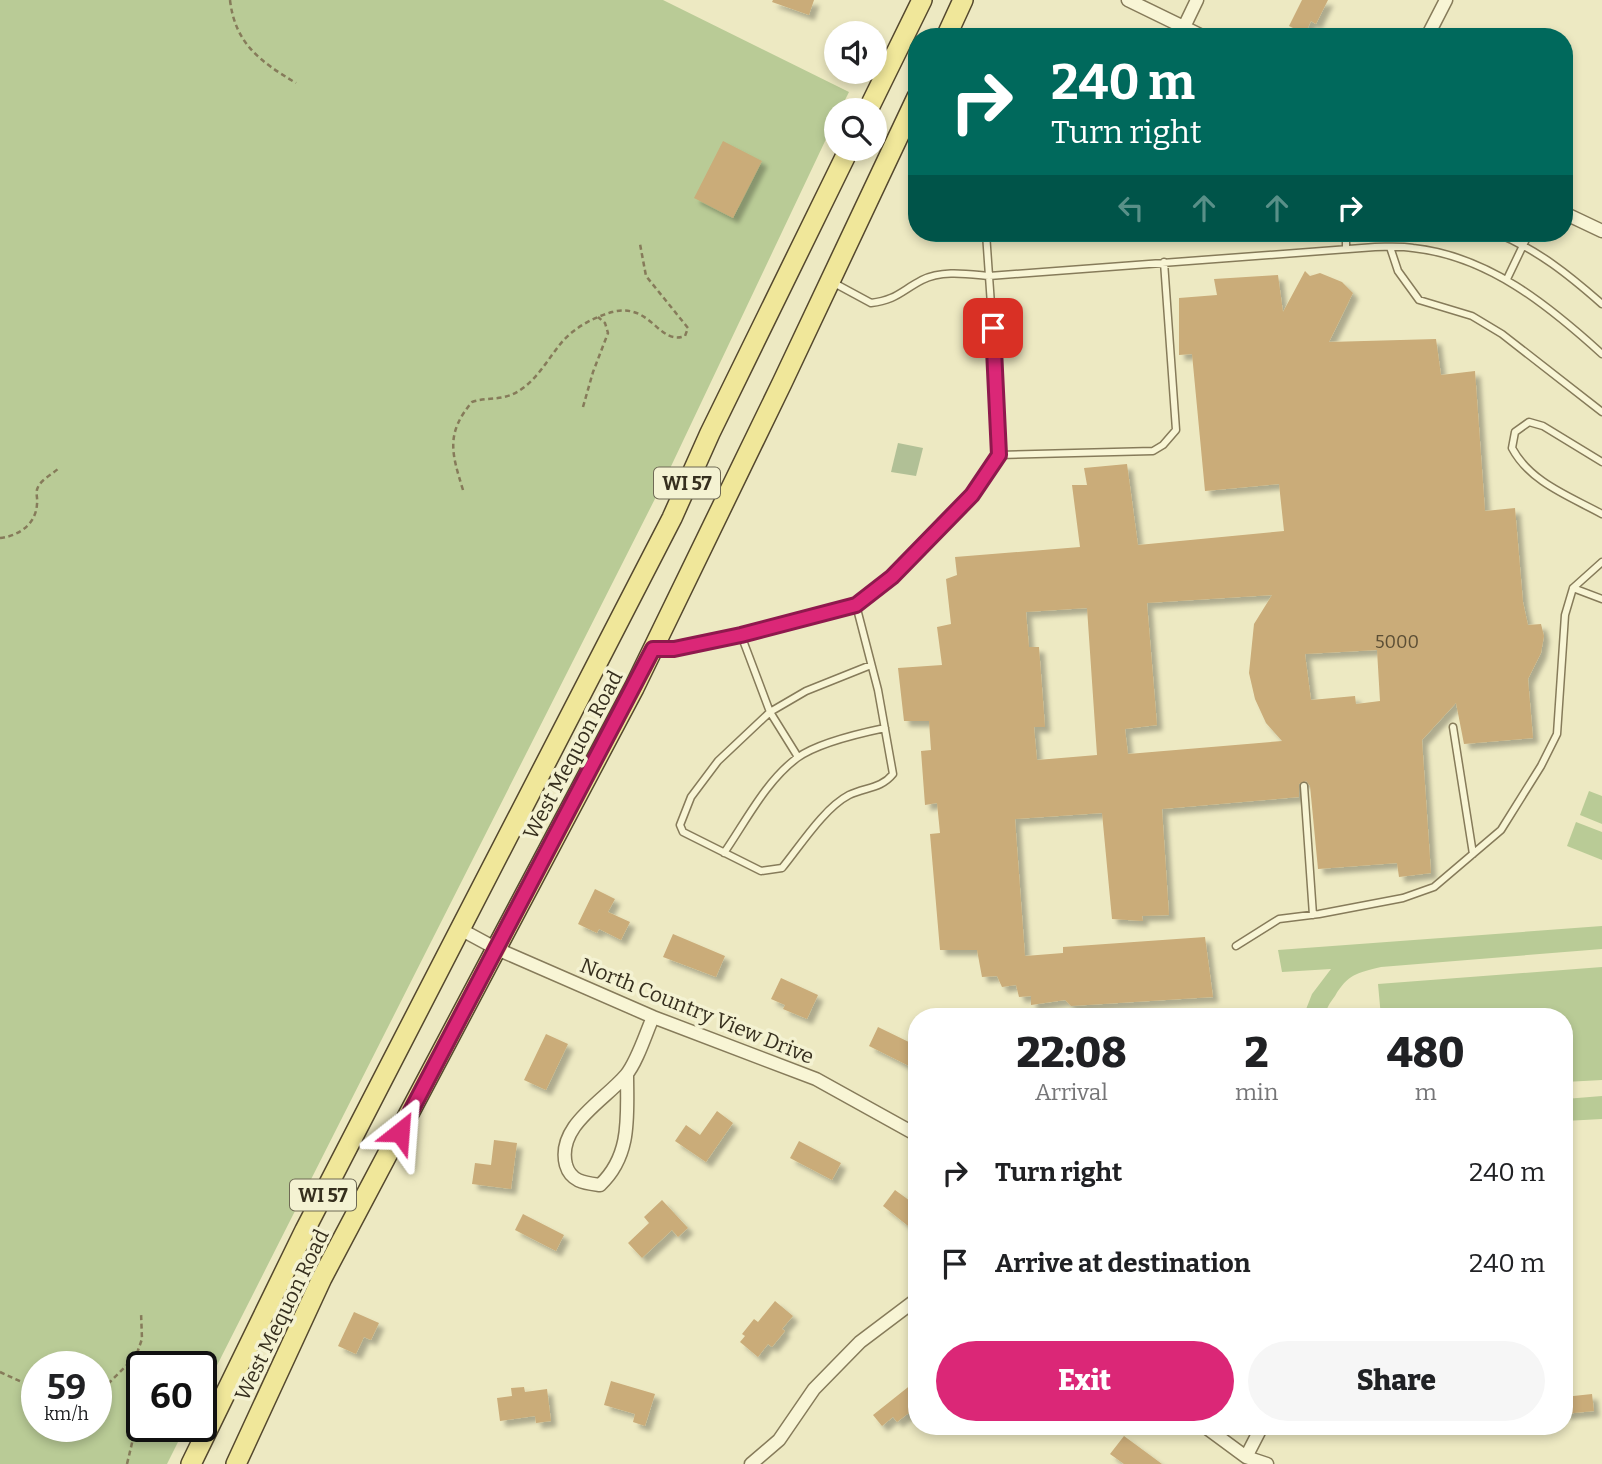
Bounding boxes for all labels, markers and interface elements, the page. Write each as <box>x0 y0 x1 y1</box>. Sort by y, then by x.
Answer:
map controls <box>824 21 887 161</box>
button: sound <box>824 21 887 84</box>
text: 240 m <box>1051 53 1195 112</box>
icon: right <box>936 56 1027 147</box>
button: search <box>824 98 887 161</box>
text: Turn right <box>1051 113 1202 151</box>
icon: left <box>1112 189 1150 227</box>
icon: ahead <box>1185 189 1223 227</box>
icon: ahead <box>1258 189 1296 227</box>
icon: right <box>1331 189 1369 227</box>
pin <box>963 298 1023 358</box>
icon: arrive <box>974 309 1012 347</box>
road number: WI 57 <box>654 468 720 498</box>
house number: 5000 <box>1375 631 1419 653</box>
street label: West Mequon Road <box>518 666 628 844</box>
street label: North Country View Drive <box>576 952 818 1070</box>
text: 22:08 <box>1016 1028 1126 1078</box>
text: 2 <box>1245 1028 1269 1078</box>
text: 480 <box>1387 1028 1465 1078</box>
text: Arrival <box>1035 1078 1108 1106</box>
text: min <box>1235 1078 1278 1106</box>
text: m <box>1415 1078 1437 1106</box>
position arrow <box>363 1095 437 1169</box>
icon: right <box>936 1154 974 1192</box>
text: Turn right <box>995 1157 1122 1188</box>
text: 240 m <box>1469 1157 1545 1188</box>
road number: WI 57 <box>290 1180 356 1210</box>
street label: West Mequon Road <box>229 1225 335 1405</box>
icon: arrive <box>936 1245 974 1283</box>
text: Arrive at destination <box>995 1248 1250 1279</box>
text: 240 m <box>1469 1248 1545 1279</box>
button: Exit <box>936 1341 1234 1421</box>
button: Share <box>1248 1341 1545 1421</box>
speed limit sign: 60 <box>126 1351 217 1442</box>
text: 59 <box>47 1366 86 1408</box>
text: km/h <box>44 1403 89 1425</box>

